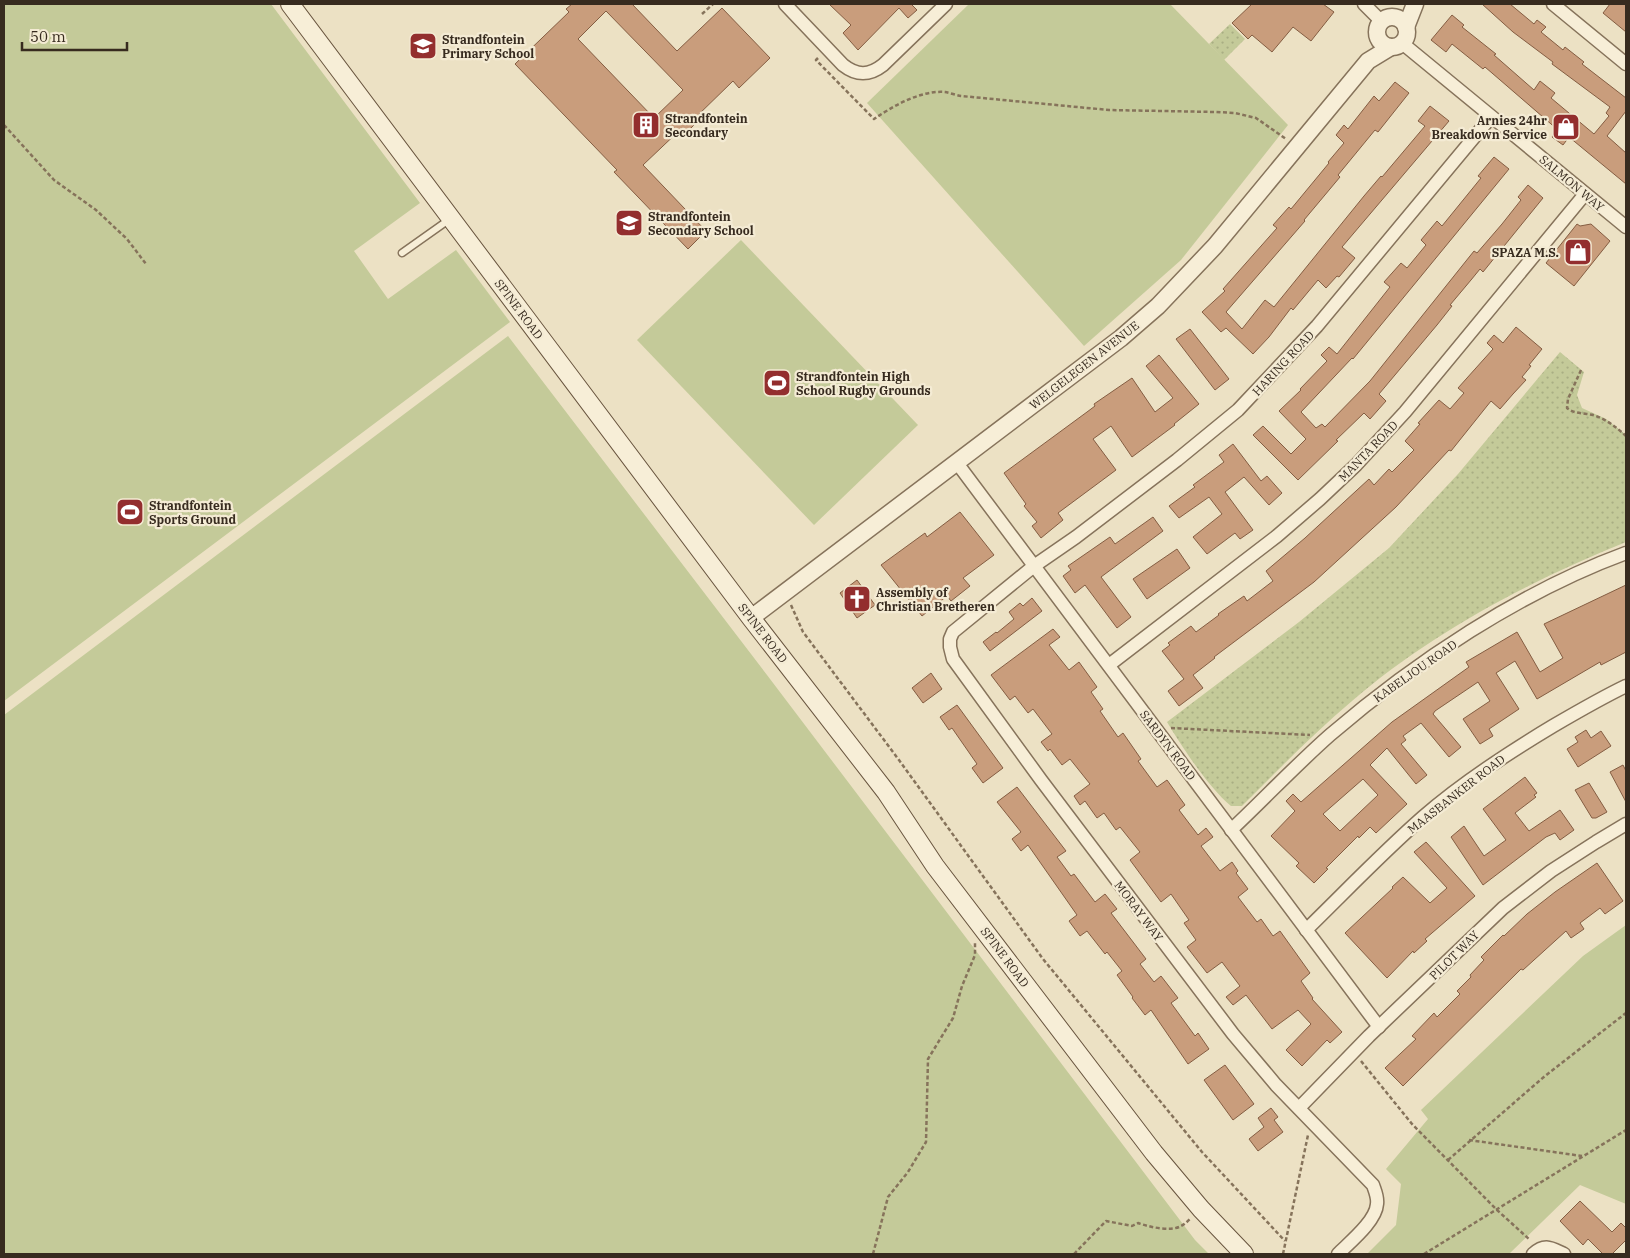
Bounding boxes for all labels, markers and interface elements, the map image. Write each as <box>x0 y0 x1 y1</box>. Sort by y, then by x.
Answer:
scale bar <box>22 20 128 52</box>
text: 50 m <box>30 27 66 46</box>
school or university icon: Strandfontein Primary School <box>408 31 438 61</box>
place label: Strandfontein Primary School <box>442 32 534 61</box>
building icon: Strandfontein Secondary <box>631 110 661 140</box>
place label: Strandfontein Secondary <box>665 111 748 140</box>
shop icon: Arnies 24hr Breakdown Service <box>1551 112 1581 142</box>
place label: Arnies 24hr Breakdown Service <box>1432 113 1547 142</box>
street label: SALMON WAY <box>1537 152 1608 215</box>
school or university icon: Strandfontein Secondary School <box>614 208 644 238</box>
place label: Strandfontein Secondary School <box>648 209 754 238</box>
shop icon: SPAZA M.S. <box>1563 237 1593 267</box>
place label: SPAZA M.S. <box>1492 245 1559 260</box>
street label: SPINE ROAD <box>492 276 546 342</box>
street label: WELGELEGEN AVENUE <box>1026 318 1142 412</box>
street label: HARING ROAD <box>1249 327 1317 399</box>
sports icon: Strandfontein High School Rugby Grounds <box>762 368 792 398</box>
place label: Strandfontein High School Rugby Grounds <box>796 369 931 398</box>
street label: MANTA ROAD <box>1335 417 1401 485</box>
sports icon: Strandfontein Sports Ground <box>115 497 145 527</box>
place label: Strandfontein Sports Ground <box>149 498 236 527</box>
church icon: Assembly of Christian Bretheren <box>842 584 872 614</box>
place label: Assembly of Christian Bretheren <box>876 585 995 614</box>
street label: SPINE ROAD <box>735 600 791 666</box>
street label: KABELJOU ROAD <box>1370 637 1460 705</box>
street label: SARDYN ROAD <box>1137 707 1199 783</box>
street label: MAASBANKER ROAD <box>1404 751 1508 837</box>
street label: MORAY WAY <box>1111 878 1167 944</box>
street label: SPINE ROAD <box>978 924 1032 990</box>
street label: PILOT WAY <box>1426 927 1482 983</box>

